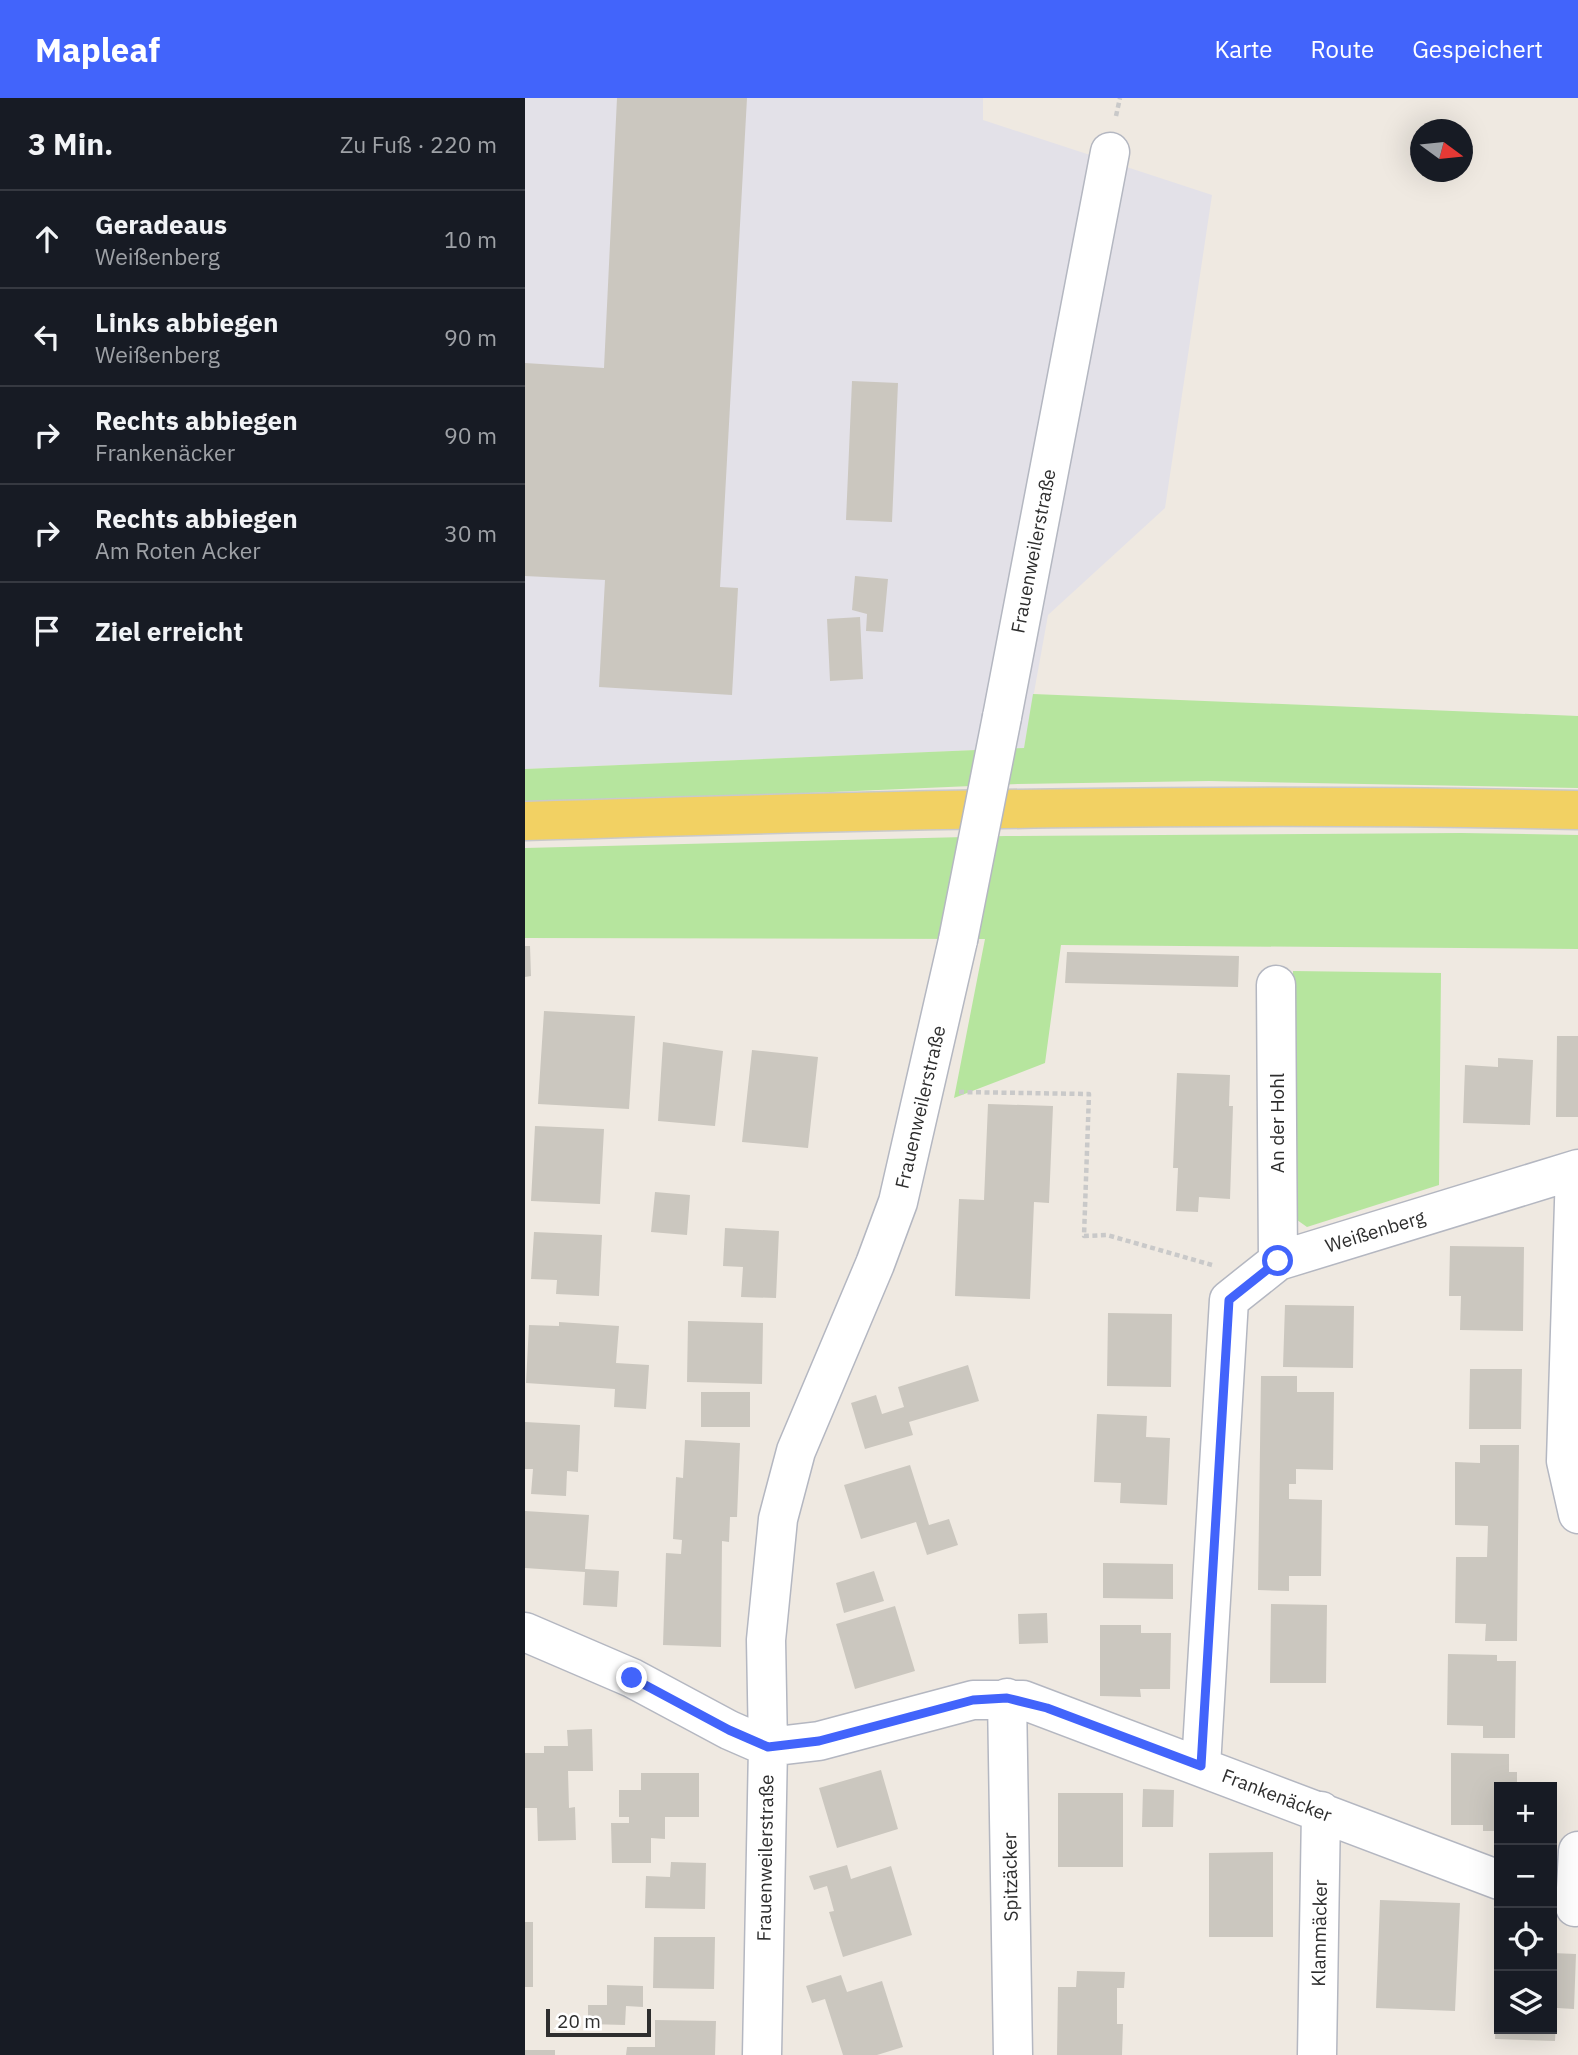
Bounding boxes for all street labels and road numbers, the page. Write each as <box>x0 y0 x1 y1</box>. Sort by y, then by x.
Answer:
street label: Frauenweilerstraße <box>1005 467 1061 635</box>
street label: Frauenweilerstraße <box>890 1023 950 1191</box>
street label: An der Hohl <box>1265 1073 1289 1173</box>
street label: Weißenberg <box>1322 1204 1428 1258</box>
street label: Frankenäcker <box>1219 1763 1335 1827</box>
street label: Frauenweilerstraße <box>752 1774 778 1942</box>
street label: Spitzäcker <box>997 1832 1023 1922</box>
street label: Klammäcker <box>1306 1879 1332 1987</box>

